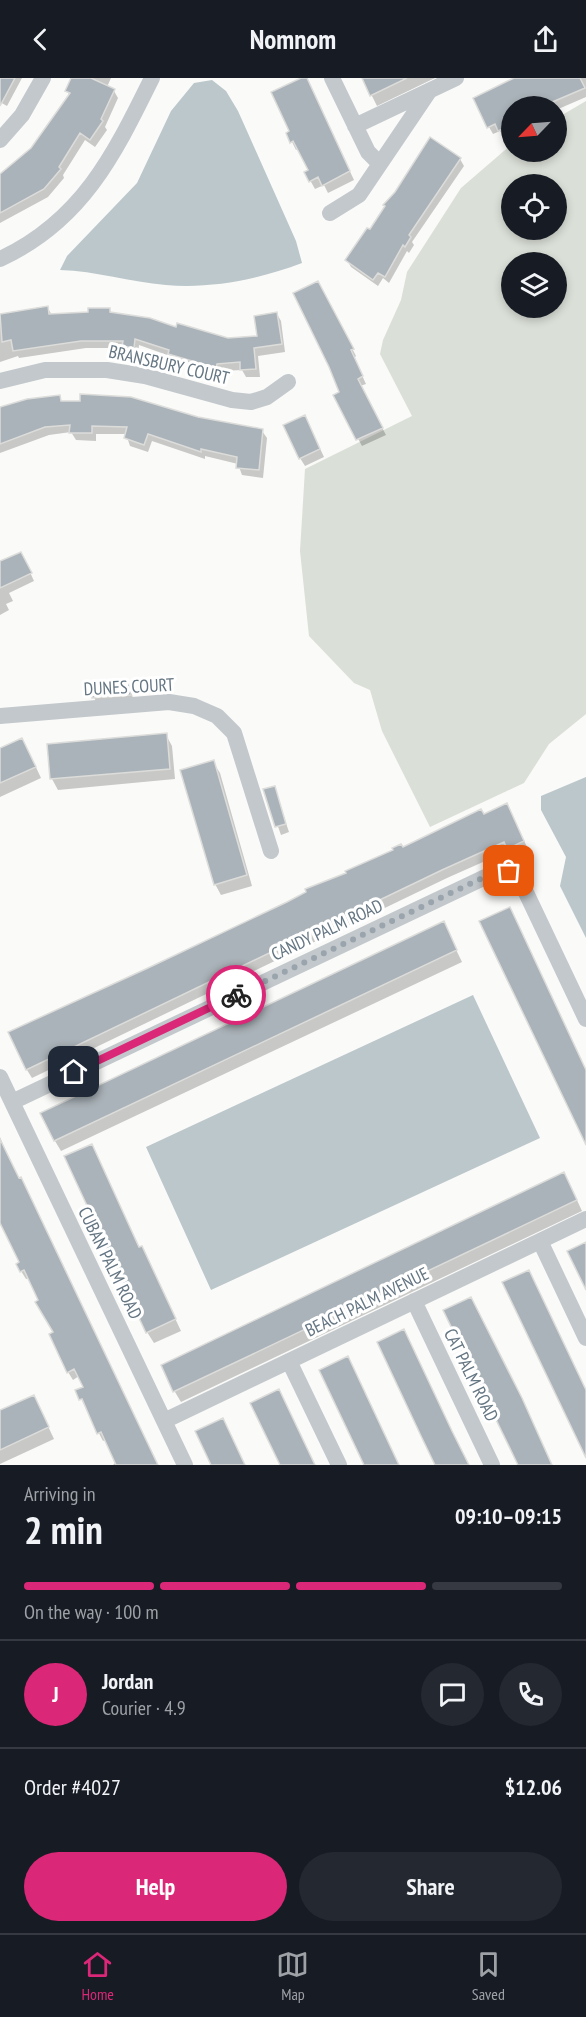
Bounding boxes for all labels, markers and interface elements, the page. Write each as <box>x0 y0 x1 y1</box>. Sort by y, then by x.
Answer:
text: Nomnom <box>250 22 336 56</box>
icon: back <box>24 23 57 56</box>
icon: share <box>529 23 562 56</box>
north arrow <box>501 96 567 162</box>
map controls <box>501 96 567 318</box>
button: locate <box>501 174 567 240</box>
button: layers <box>501 252 567 318</box>
street label: BRANSBURY COURT <box>107 339 232 390</box>
street label: DUNES COURT <box>83 673 175 700</box>
pin <box>483 845 534 896</box>
icon: bag <box>492 854 525 887</box>
street label: CANDY PALM ROAD <box>267 894 386 965</box>
courier <box>206 965 266 1025</box>
icon: bike <box>220 979 253 1012</box>
pin <box>48 1046 99 1097</box>
icon: home <box>57 1055 90 1088</box>
street label: CUBAN PALM ROAD <box>73 1203 148 1323</box>
street label: BEACH PALM AVENUE <box>301 1262 432 1341</box>
street label: CAT PALM ROAD <box>439 1325 504 1425</box>
text: Arriving in <box>24 1481 96 1507</box>
text: 09:10–09:15 <box>455 1502 562 1530</box>
text: 2 min <box>24 1504 103 1555</box>
text: On the way · 100 m <box>24 1599 159 1625</box>
button: chat <box>421 1663 484 1726</box>
button: phone <box>499 1663 562 1726</box>
text: Jordan <box>102 1667 153 1695</box>
text: J <box>52 1680 59 1708</box>
text: Courier · 4.9 <box>102 1695 186 1721</box>
text: Order #4027 <box>24 1773 121 1801</box>
text: $12.06 <box>505 1773 562 1801</box>
button: Help <box>24 1852 287 1921</box>
button: Share <box>299 1852 562 1921</box>
tab: Home <box>81 1948 114 2004</box>
tab: Map <box>276 1948 309 2004</box>
tab: Saved <box>472 1948 505 2004</box>

